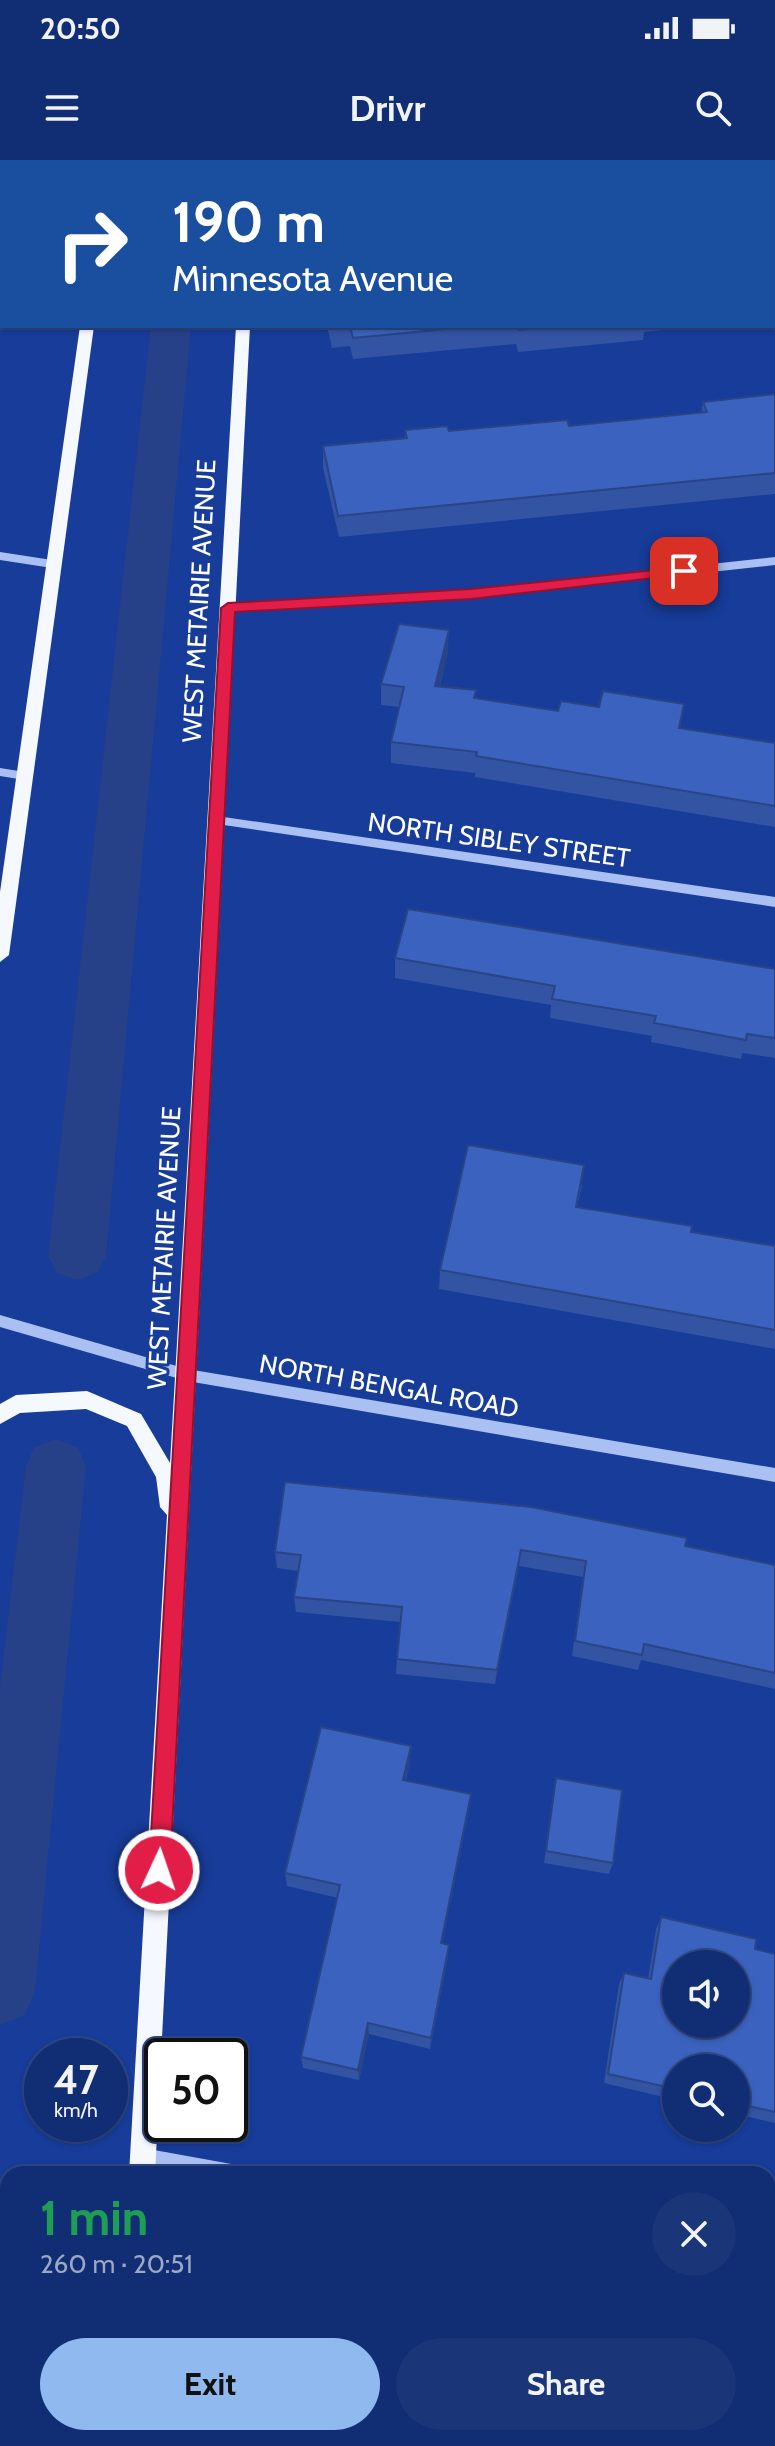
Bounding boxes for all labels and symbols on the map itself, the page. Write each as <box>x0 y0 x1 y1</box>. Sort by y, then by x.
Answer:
street label: WEST METAIRIE AVENUE <box>176 459 222 743</box>
pin <box>650 537 718 605</box>
street label: NORTH SIBLEY STREET <box>366 806 632 874</box>
street label: WEST METAIRIE AVENUE <box>141 1106 187 1390</box>
street label: NORTH BENGAL ROAD <box>257 1347 521 1425</box>
position arrow <box>117 1828 201 1912</box>
speed limit sign: 50 <box>144 2038 248 2142</box>

